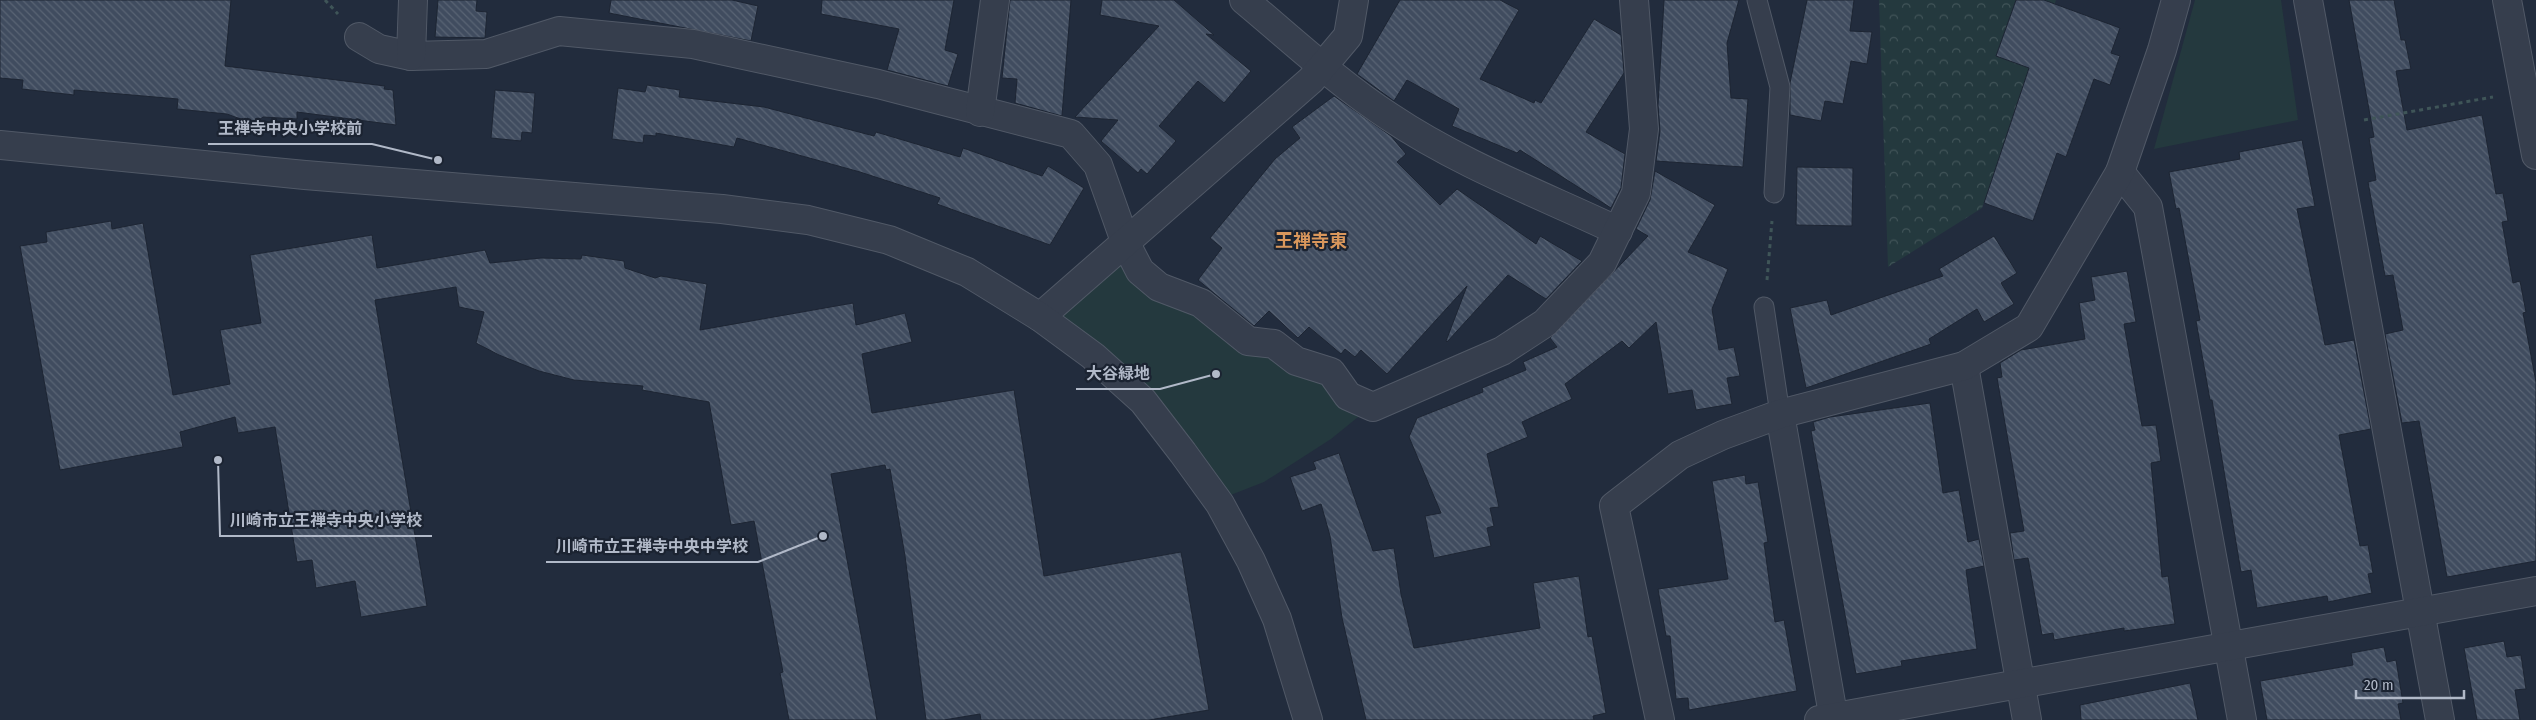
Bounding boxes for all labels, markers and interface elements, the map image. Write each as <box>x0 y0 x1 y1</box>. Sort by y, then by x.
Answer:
callout: 王禅寺中央小学校前 <box>208 113 372 144</box>
text: 王禅寺中央小学校前 <box>218 119 362 138</box>
district label: 王禅寺東 <box>1275 230 1347 252</box>
callout: 大谷緑地 <box>1076 358 1160 389</box>
text: 大谷緑地 <box>1086 364 1150 383</box>
callout: 川崎市立王禅寺中央小学校 <box>220 505 432 536</box>
text: 川崎市立王禅寺中央小学校 <box>230 511 422 530</box>
callout: 川崎市立王禅寺中央中学校 <box>546 531 758 562</box>
text: 川崎市立王禅寺中央中学校 <box>556 537 748 556</box>
scale bar <box>2356 668 2464 700</box>
text: 20 m <box>2364 676 2394 694</box>

